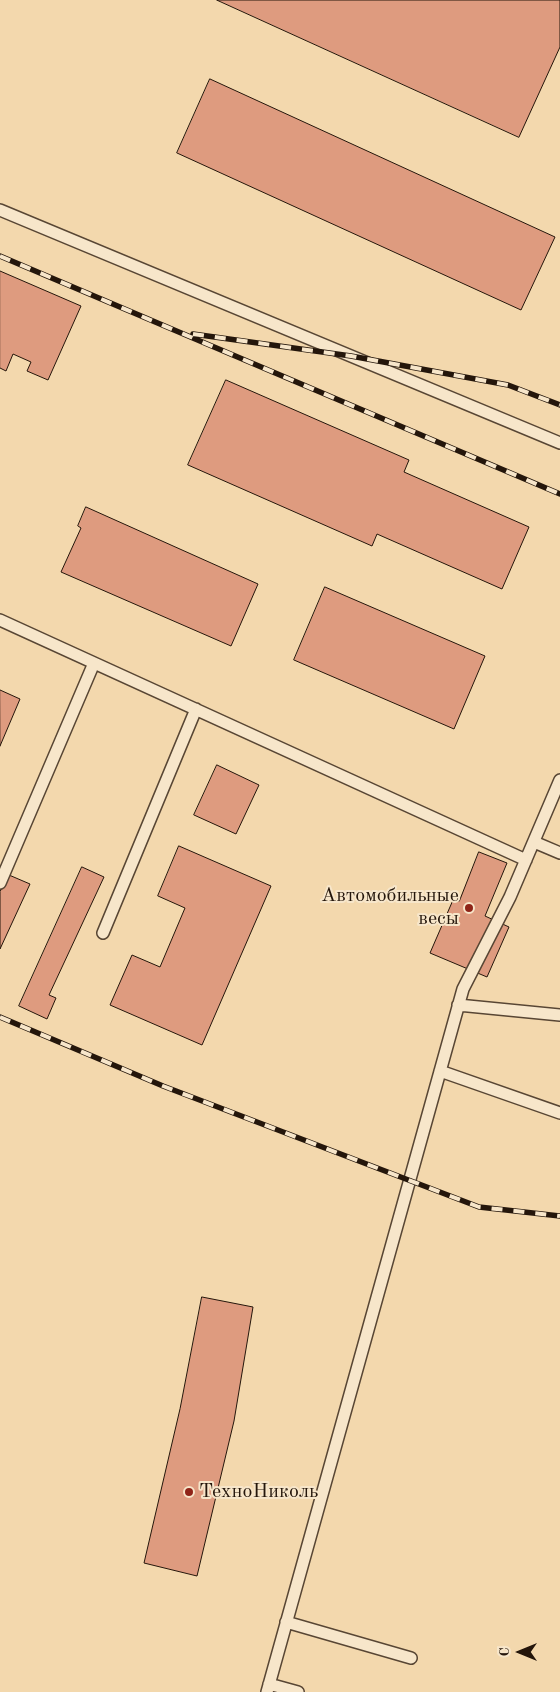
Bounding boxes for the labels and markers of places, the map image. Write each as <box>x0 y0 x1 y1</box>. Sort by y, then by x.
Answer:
place label: Автомобильные весы <box>321 884 459 931</box>
marker: Автомобильные весы <box>463 902 475 914</box>
place label: ТехноНиколь <box>199 1480 318 1504</box>
marker: ТехноНиколь <box>183 1486 195 1498</box>

